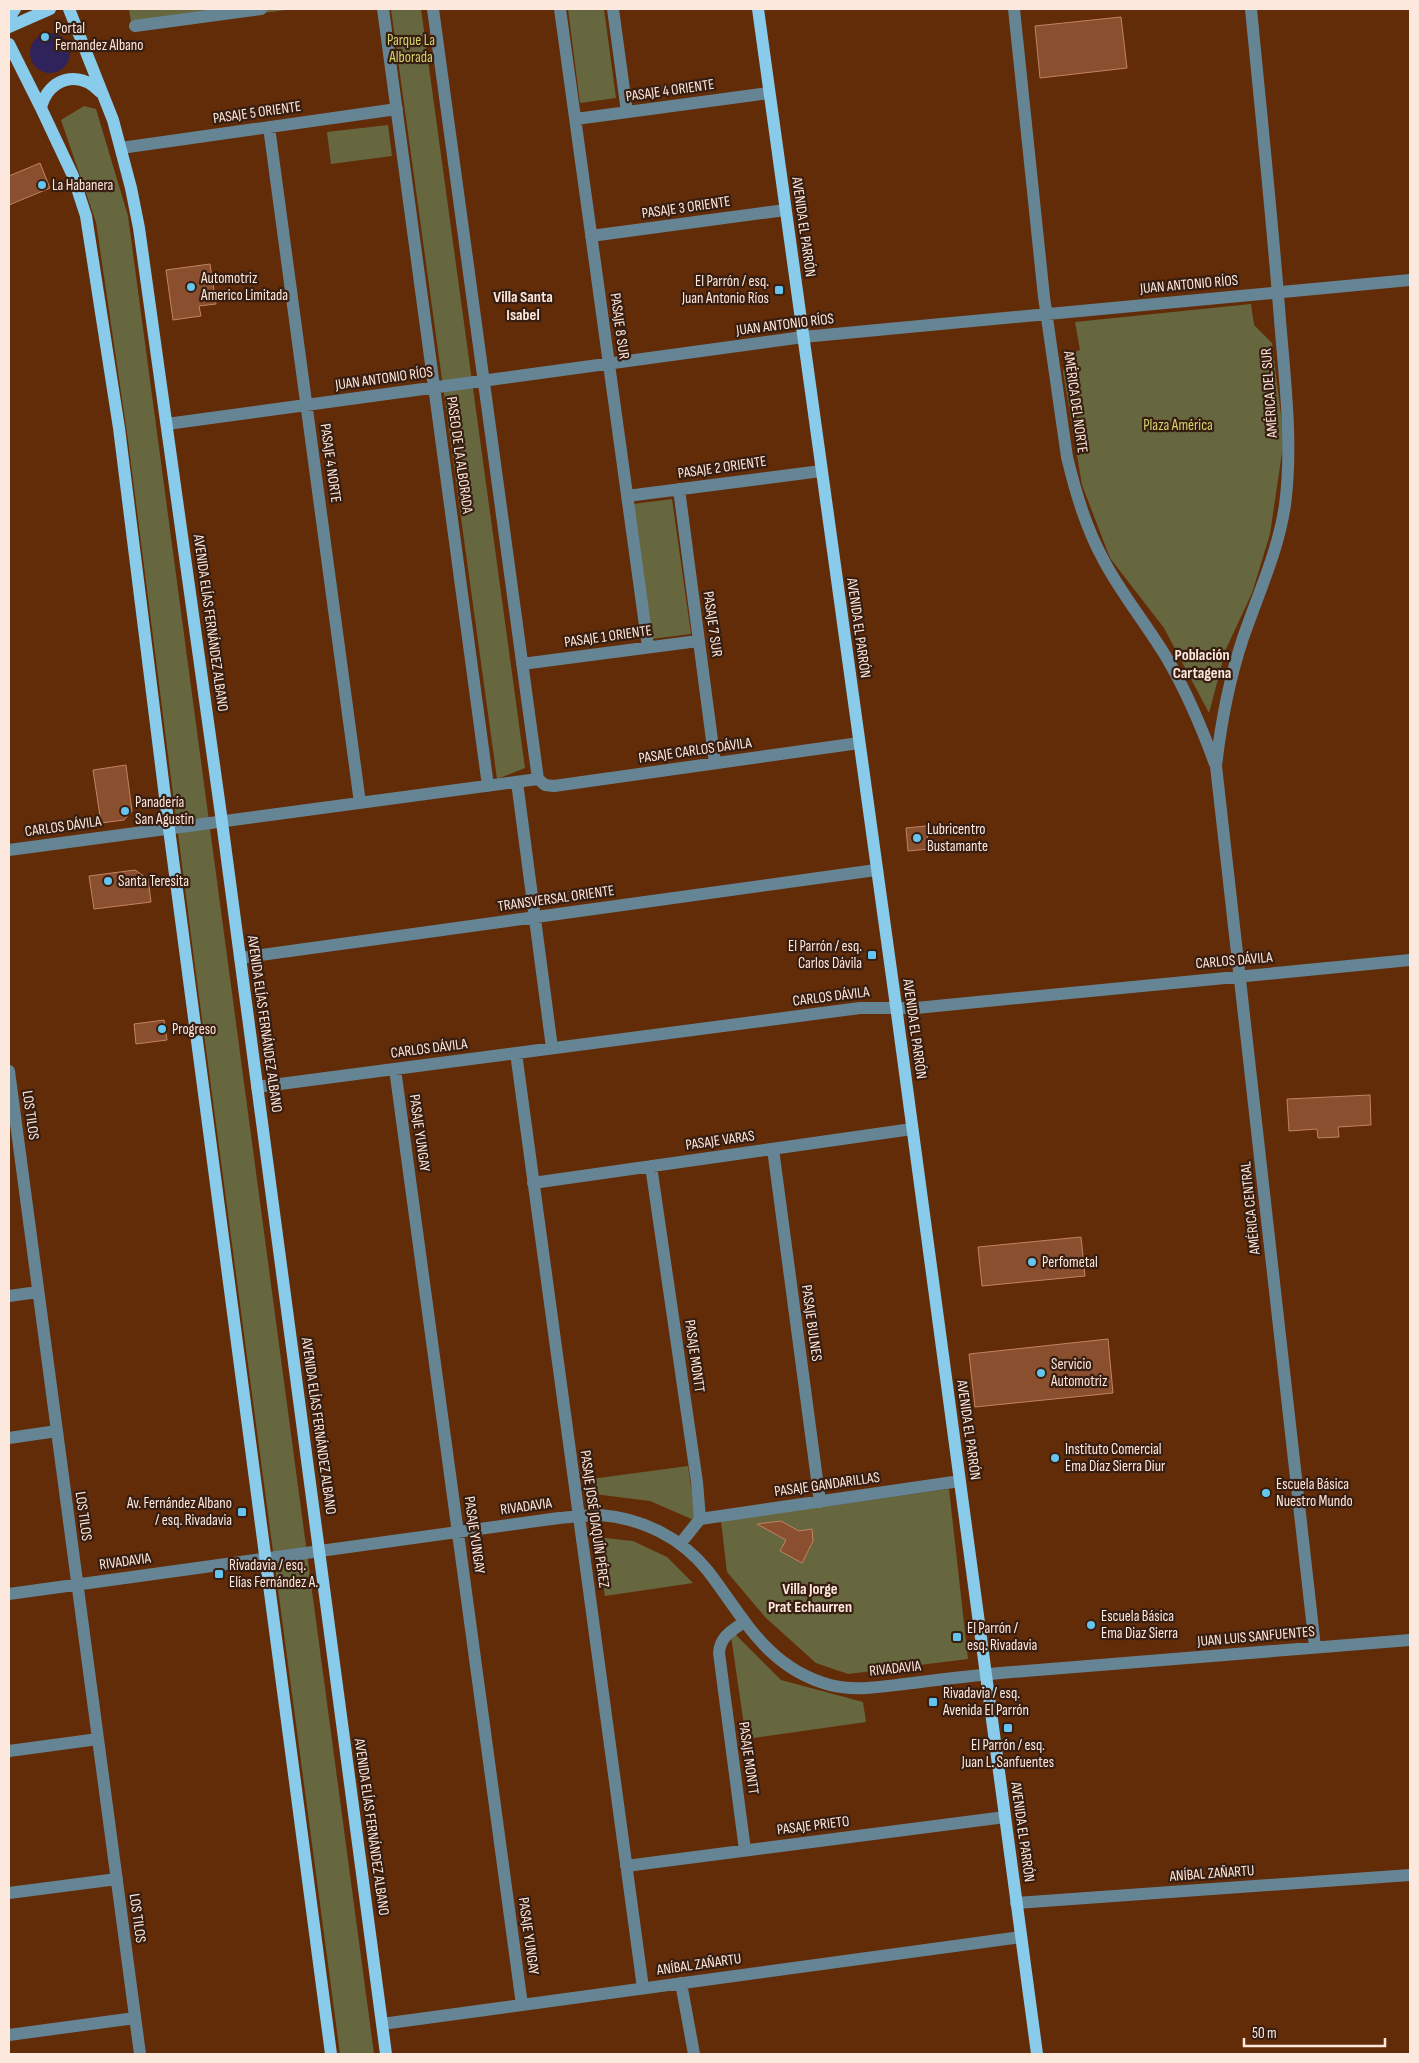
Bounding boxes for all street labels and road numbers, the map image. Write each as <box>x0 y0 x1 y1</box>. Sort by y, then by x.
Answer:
street label: PASAJE 4 ORIENTE <box>625 75 716 106</box>
street label: PASAJE 5 ORIENTE <box>212 97 302 128</box>
street label: AVENIDA EL PARRÓN <box>787 175 820 278</box>
street label: PASAJE 3 ORIENTE <box>641 192 732 223</box>
street label: JUAN ANTONIO RÍOS <box>1138 271 1239 298</box>
street label: PASAJE 8 SUR <box>605 292 634 361</box>
street label: JUAN ANTONIO RÍOS <box>734 309 835 340</box>
street label: AMÉRICA DEL SUR <box>1257 347 1282 439</box>
street label: AMÉRICA DEL NORTE <box>1059 349 1092 454</box>
street label: JUAN ANTONIO RÍOS <box>333 362 434 395</box>
street label: PASEO DE LA ALBORADA <box>442 395 477 515</box>
street label: PASAJE 4 NORTE <box>316 422 345 504</box>
street label: PASAJE 2 ORIENTE <box>677 452 768 483</box>
street label: AVENIDA ELÍAS FERNÁNDEZ ALBANO <box>189 532 232 713</box>
street label: AVENIDA EL PARRÓN <box>842 576 875 679</box>
street label: PASAJE 7 SUR <box>698 590 727 658</box>
street label: PASAJE 1 ORIENTE <box>563 621 653 652</box>
street label: PASAJE CARLOS DÁVILA <box>637 733 753 768</box>
street label: CARLOS DÁVILA <box>24 812 103 841</box>
street label: TRANSVERSAL ORIENTE <box>497 881 616 916</box>
street label: AVENIDA ELÍAS FERNÁNDEZ ALBANO <box>243 933 286 1114</box>
street label: CARLOS DÁVILA <box>1195 948 1274 973</box>
street label: AVENIDA EL PARRÓN <box>898 977 931 1080</box>
street label: CARLOS DÁVILA <box>792 982 871 1011</box>
street label: CARLOS DÁVILA <box>390 1034 469 1063</box>
street label: LOS TILOS <box>18 1089 43 1141</box>
street label: PASAJE YUNGAY <box>405 1093 434 1174</box>
street label: PASAJE VARAS <box>684 1126 756 1155</box>
street label: AMÉRICA CENTRAL <box>1236 1160 1265 1256</box>
street label: PASAJE BULNES <box>797 1284 826 1362</box>
street label: PASAJE MONTT <box>680 1318 709 1394</box>
street label: AVENIDA ELÍAS FERNÁNDEZ ALBANO <box>297 1335 340 1516</box>
street label: AVENIDA EL PARRÓN <box>952 1378 985 1481</box>
street label: PASAJE JOSÉ JOAQUÍN PÉREZ <box>575 1449 614 1589</box>
street label: PASAJE GANDARILLAS <box>773 1468 881 1501</box>
street label: LOS TILOS <box>71 1490 96 1542</box>
street label: RIVADAVIA <box>499 1493 554 1520</box>
street label: PASAJE YUNGAY <box>460 1495 489 1576</box>
street label: RIVADAVIA <box>98 1548 153 1575</box>
street label: JUAN LUIS SANFUENTES <box>1196 1622 1315 1651</box>
street label: RIVADAVIA <box>868 1656 923 1681</box>
street label: PASAJE MONTT <box>734 1720 763 1796</box>
street label: AVENIDA ELÍAS FERNÁNDEZ ALBANO <box>350 1736 393 1917</box>
street label: AVENIDA EL PARRÓN <box>1006 1780 1039 1883</box>
street label: PASAJE PRIETO <box>776 1812 850 1839</box>
street label: ANÍBAL ZAÑARTU <box>1168 1861 1255 1886</box>
street label: LOS TILOS <box>125 1892 150 1944</box>
street label: PASAJE YUNGAY <box>514 1896 543 1977</box>
street label: ANÍBAL ZAÑARTU <box>655 1949 743 1980</box>

